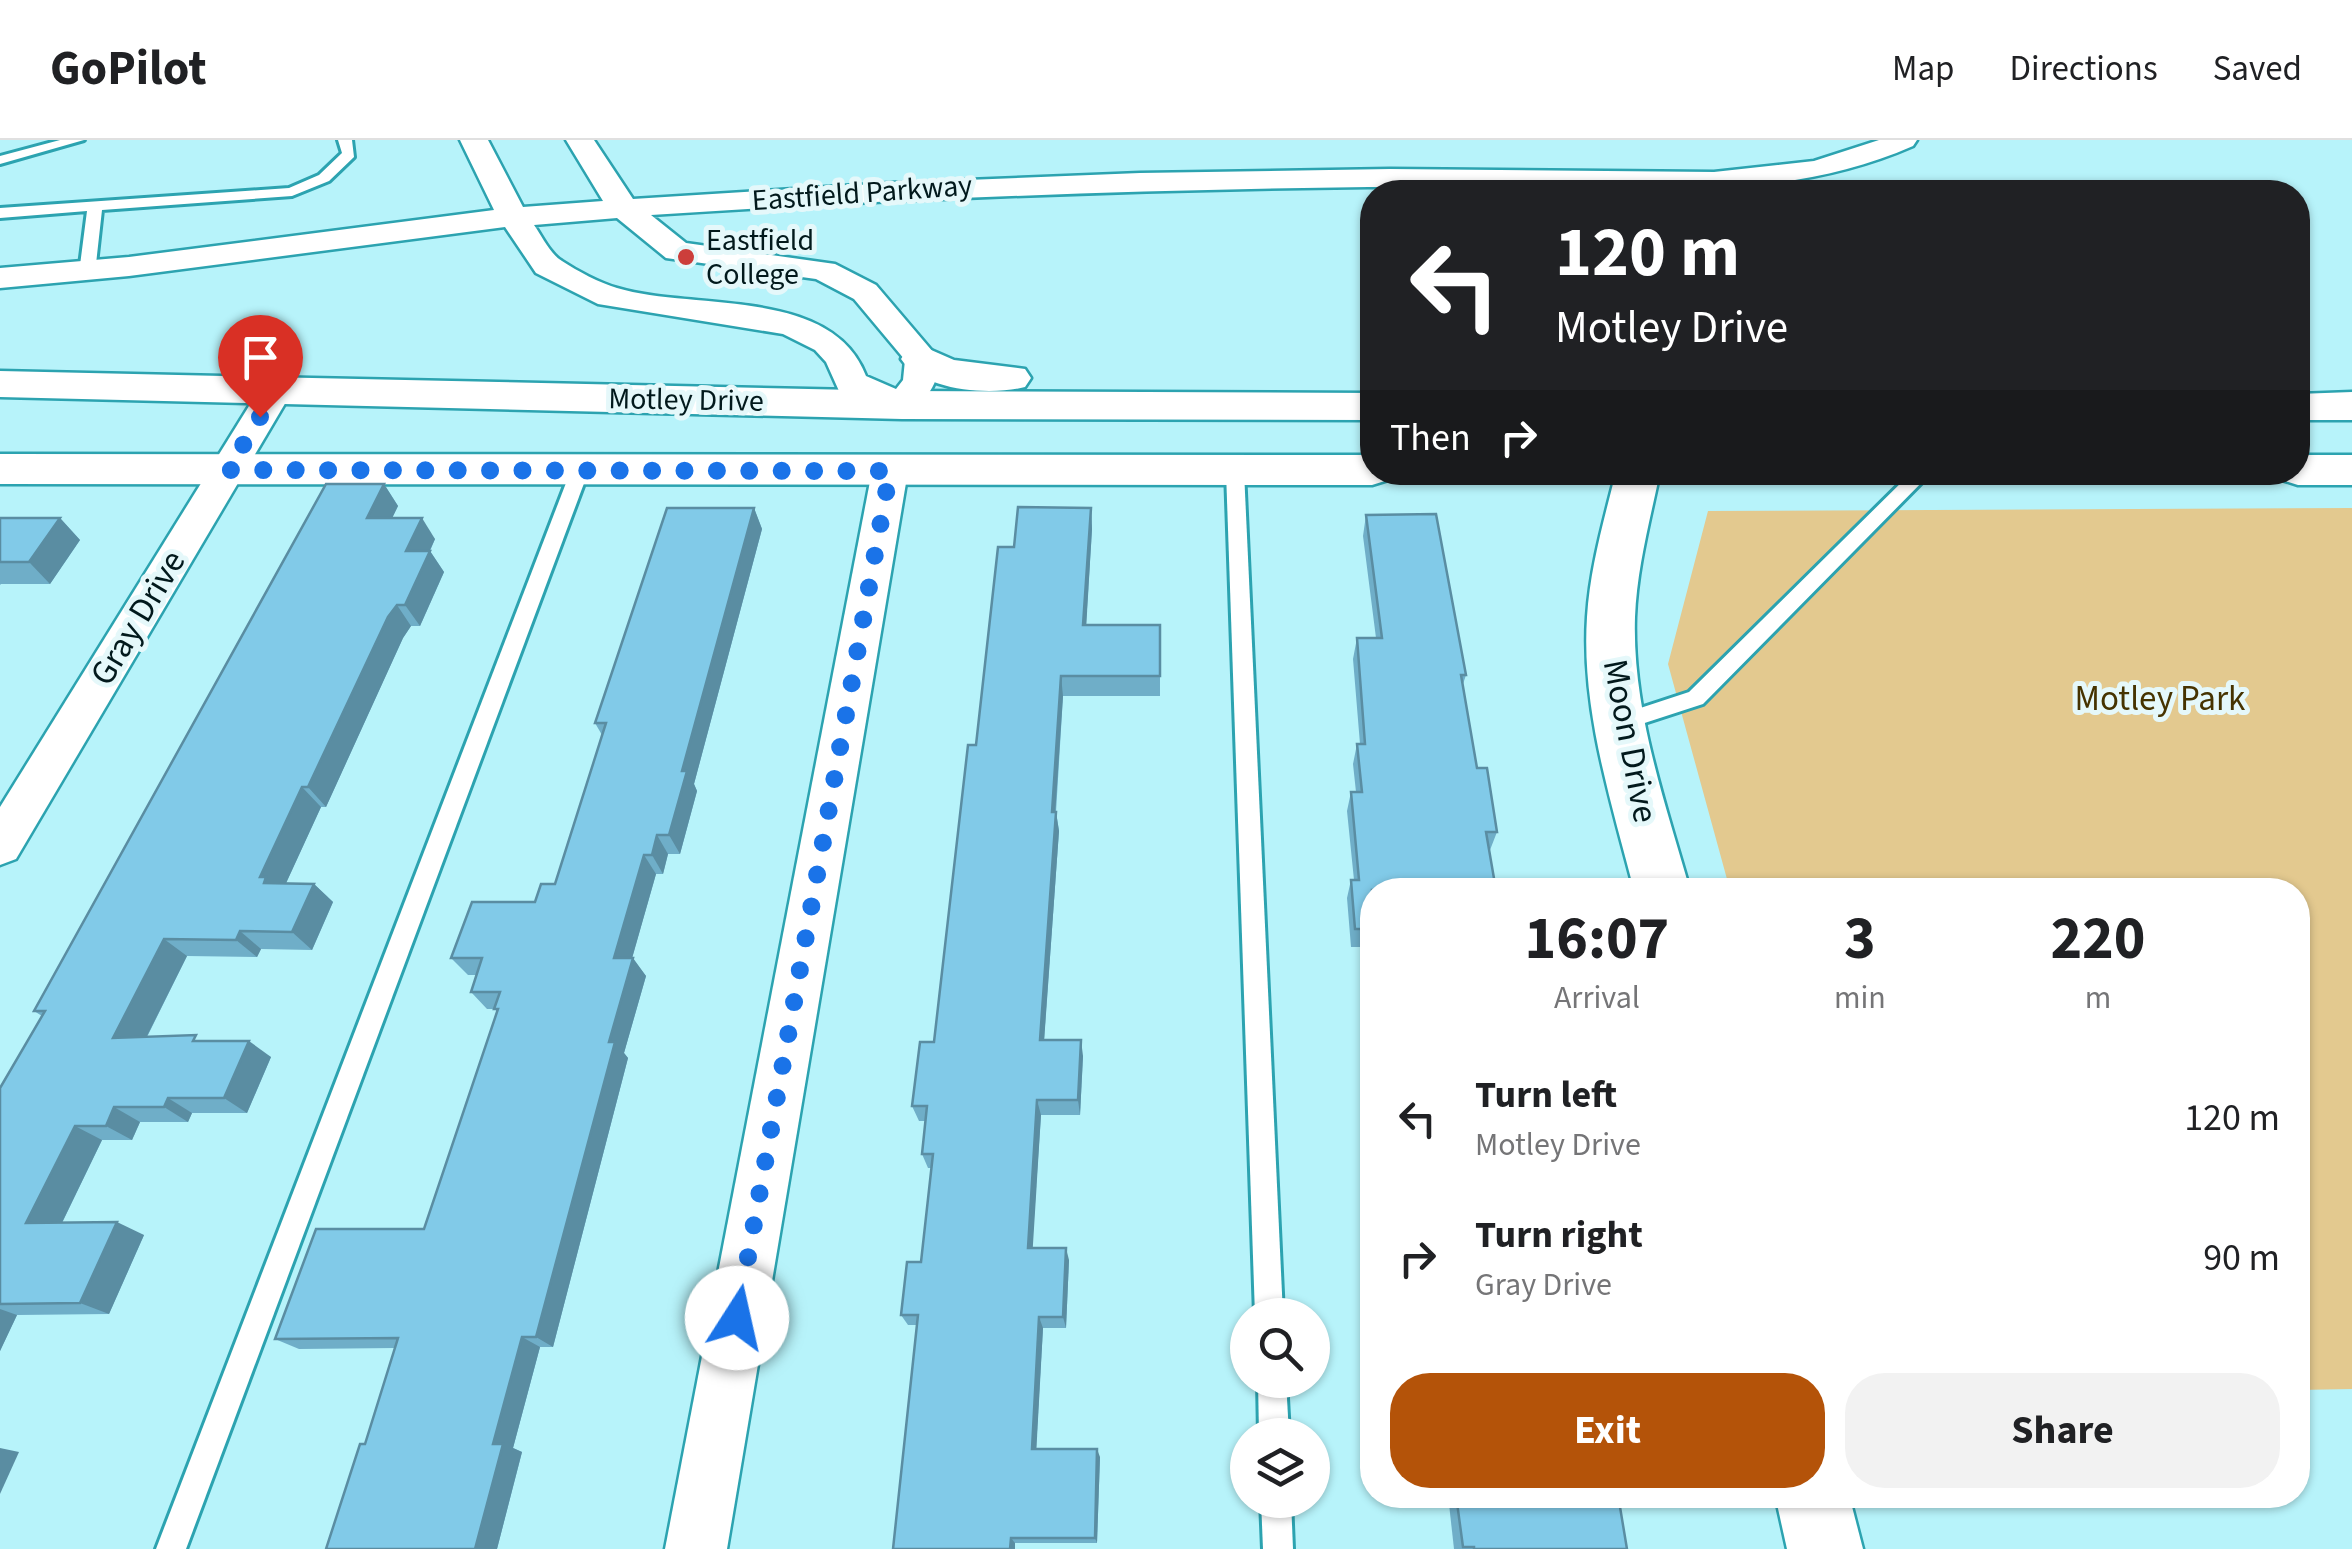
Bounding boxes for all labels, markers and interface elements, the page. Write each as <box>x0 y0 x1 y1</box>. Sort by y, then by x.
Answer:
text: GoPilot <box>50 35 207 103</box>
text: Map <box>1892 44 1955 94</box>
text: Directions <box>2010 44 2158 94</box>
text: Saved <box>2213 44 2302 94</box>
street label: Eastfield Parkway <box>750 164 974 222</box>
text: 120 m <box>1555 203 1740 303</box>
place label: Eastfield College <box>706 219 814 296</box>
icon: left <box>1390 220 1520 350</box>
marker: Eastfield College <box>675 246 697 268</box>
text: Motley Drive <box>1555 296 1788 360</box>
pin <box>218 315 303 418</box>
icon: arrive <box>233 330 288 385</box>
street label: Motley Drive <box>608 377 764 423</box>
icon: right <box>1491 410 1546 465</box>
text: Then <box>1390 411 1471 465</box>
street label: Gray Drive <box>78 541 198 695</box>
street label: Moon Drive <box>1590 655 1670 827</box>
park label: Motley Park <box>2075 674 2246 724</box>
text: 16:07 <box>1525 897 1669 982</box>
text: 3 <box>1844 897 1876 982</box>
text: 220 <box>2050 897 2145 982</box>
text: Arrival <box>1554 975 1640 1021</box>
text: min <box>1834 975 1886 1021</box>
text: m <box>2085 975 2111 1021</box>
text: Turn left <box>1475 1068 1617 1122</box>
icon: left <box>1390 1091 1445 1146</box>
text: 120 m <box>2184 1091 2280 1145</box>
text: Motley Drive <box>1475 1122 1641 1168</box>
text: Turn right <box>1475 1208 1643 1262</box>
icon: right <box>1390 1231 1445 1286</box>
text: 90 m <box>2203 1231 2280 1285</box>
text: Gray Drive <box>1475 1262 1612 1308</box>
position arrow <box>685 1266 789 1370</box>
map controls <box>1230 1298 1330 1518</box>
button: search <box>1230 1298 1330 1398</box>
button: Exit <box>1390 1373 1825 1488</box>
button: Share <box>1845 1373 2280 1488</box>
button: layers <box>1230 1418 1330 1518</box>

